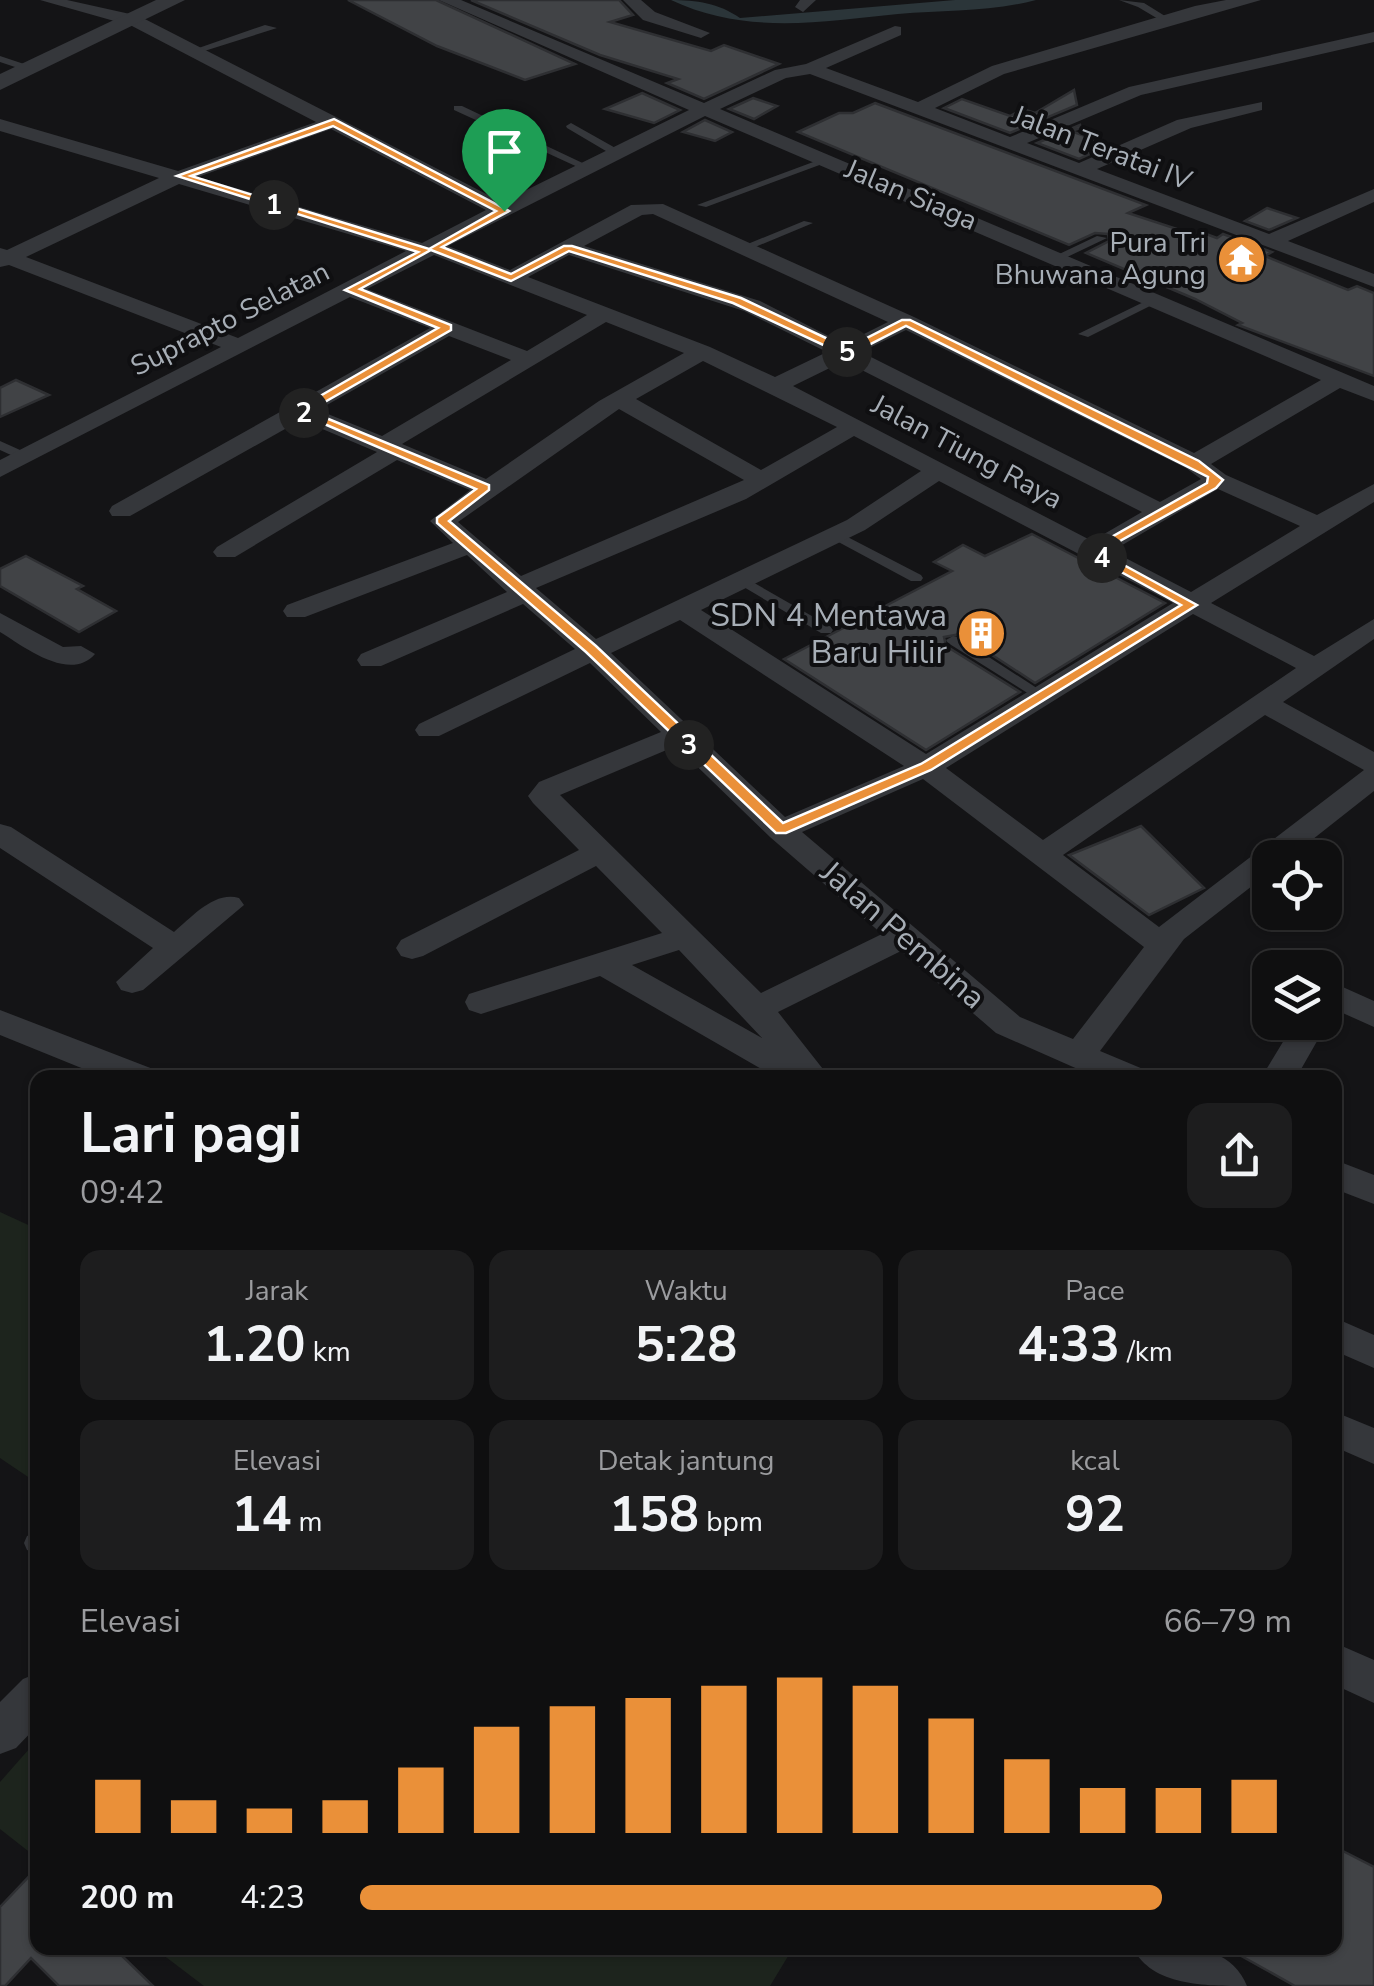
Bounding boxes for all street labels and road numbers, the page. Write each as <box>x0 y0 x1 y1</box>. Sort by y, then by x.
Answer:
street label: Jalan Teratai IV <box>1006 96 1198 200</box>
street label: Jalan Siaga <box>838 150 983 240</box>
street label: Suprapto Selatan <box>124 253 336 385</box>
street label: Jalan Tiung Raya <box>864 385 1069 518</box>
street label: Jalan Pembina <box>811 851 995 1019</box>

